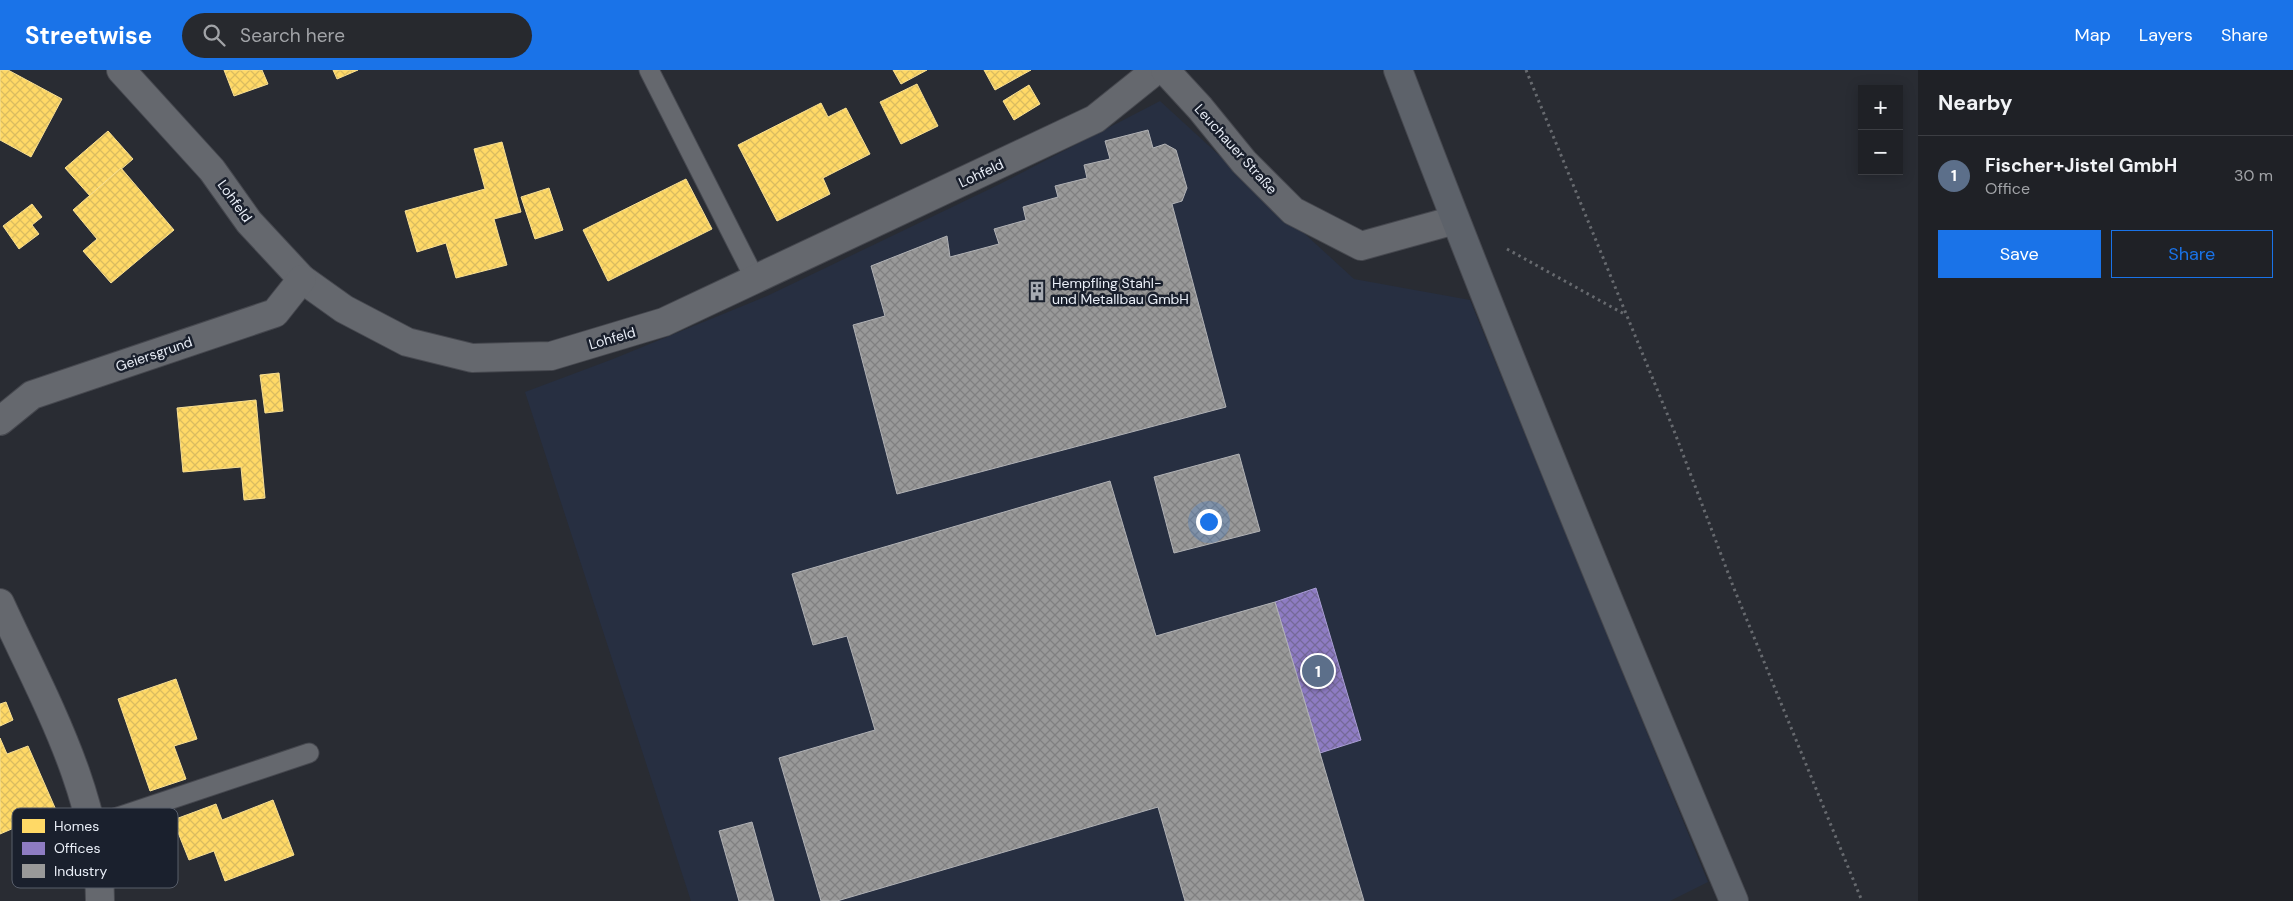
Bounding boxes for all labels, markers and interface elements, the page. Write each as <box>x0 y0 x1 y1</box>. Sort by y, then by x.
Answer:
search box <box>182 13 532 58</box>
text: Streetwise <box>25 20 152 51</box>
icon: search <box>200 21 228 49</box>
text: Search here <box>240 23 345 48</box>
text: Map <box>2075 23 2111 47</box>
text: Layers <box>2139 23 2193 47</box>
text: Share <box>2221 23 2268 47</box>
map controls <box>1858 85 1903 175</box>
button: + <box>1858 85 1903 130</box>
text: Nearby <box>1938 89 2012 117</box>
street label: Leuchauer Straße <box>1191 100 1281 198</box>
button: − <box>1858 130 1903 175</box>
text: Fischer+Jistel GmbH <box>1985 153 2177 178</box>
street label: Lohfeld <box>956 155 1006 191</box>
text: 1 <box>1951 165 1957 186</box>
text: 30 m <box>2234 165 2273 186</box>
street label: Lohfeld <box>214 176 256 226</box>
text: Office <box>1985 178 2030 199</box>
button: Save <box>1938 230 2101 278</box>
button: Share <box>2111 230 2273 278</box>
place label: Hempfling Stahl- und Metallbau GmbH <box>1052 274 1189 308</box>
building icon: Hempfling Stahl- und Metallbau GmbH <box>1026 280 1048 302</box>
street label: Lohfeld <box>587 323 637 353</box>
street label: Geiersgrund <box>113 332 195 376</box>
your location <box>1196 509 1222 535</box>
pin: 1 <box>1302 652 1334 690</box>
legend <box>12 808 178 888</box>
text: Homes <box>54 817 99 835</box>
text: Offices <box>54 839 100 857</box>
text: Industry <box>54 862 107 880</box>

